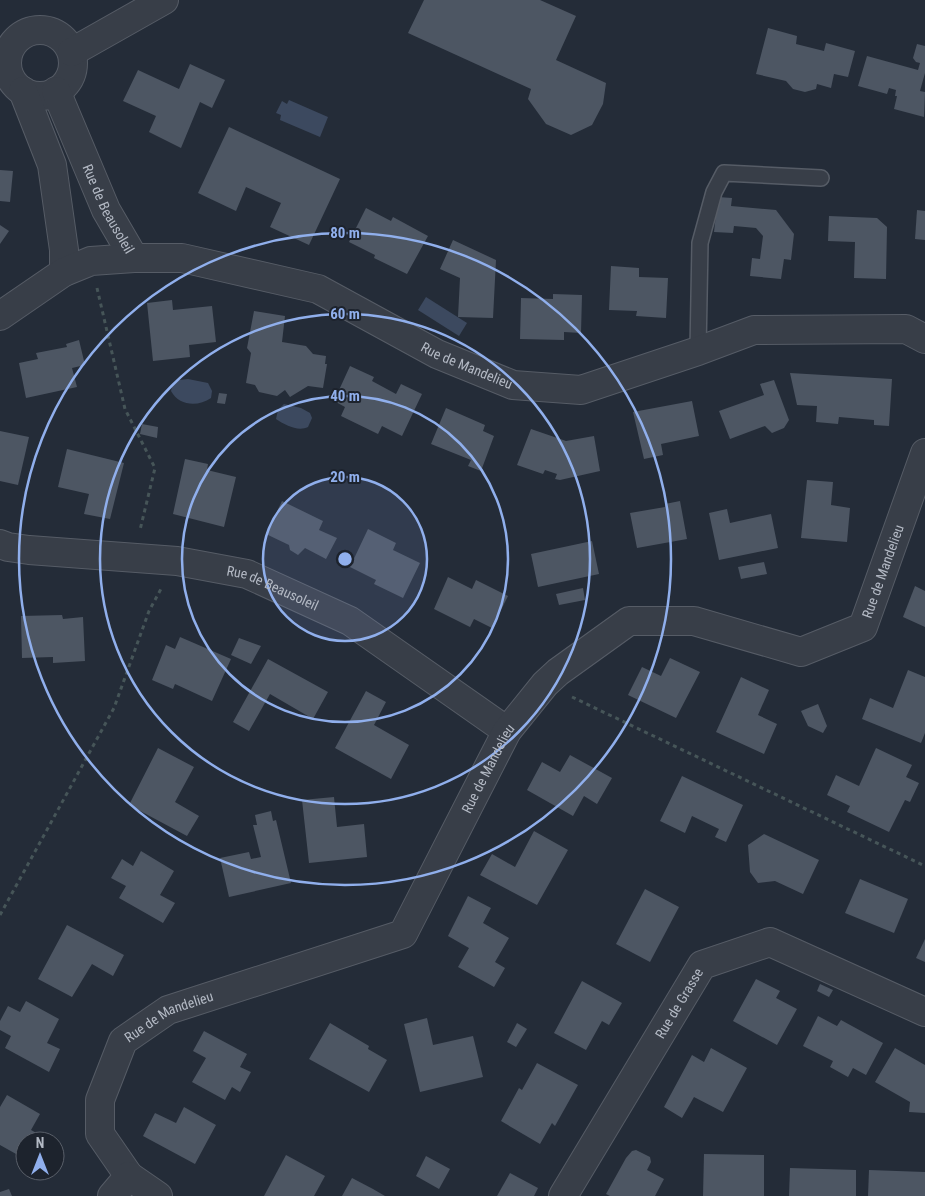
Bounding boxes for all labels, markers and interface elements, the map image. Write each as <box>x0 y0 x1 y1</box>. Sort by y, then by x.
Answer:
street label: Rue de Beausoleil <box>80 162 138 256</box>
text: 80 m <box>330 224 360 242</box>
text: 60 m <box>330 305 360 323</box>
street label: Rue de Mandelieu <box>418 339 515 392</box>
text: 40 m <box>330 387 360 405</box>
text: 20 m <box>330 468 360 486</box>
street label: Rue de Mandelieu <box>859 522 907 620</box>
centre of rings <box>336 550 354 568</box>
street label: Rue de Beausoleil <box>225 562 321 614</box>
street label: Rue de Mandelieu <box>458 721 518 816</box>
street label: Rue de Grasse <box>652 965 706 1041</box>
street label: Rue de Mandelieu <box>121 988 215 1046</box>
north arrow <box>15 1131 65 1181</box>
text: N <box>36 1135 44 1151</box>

